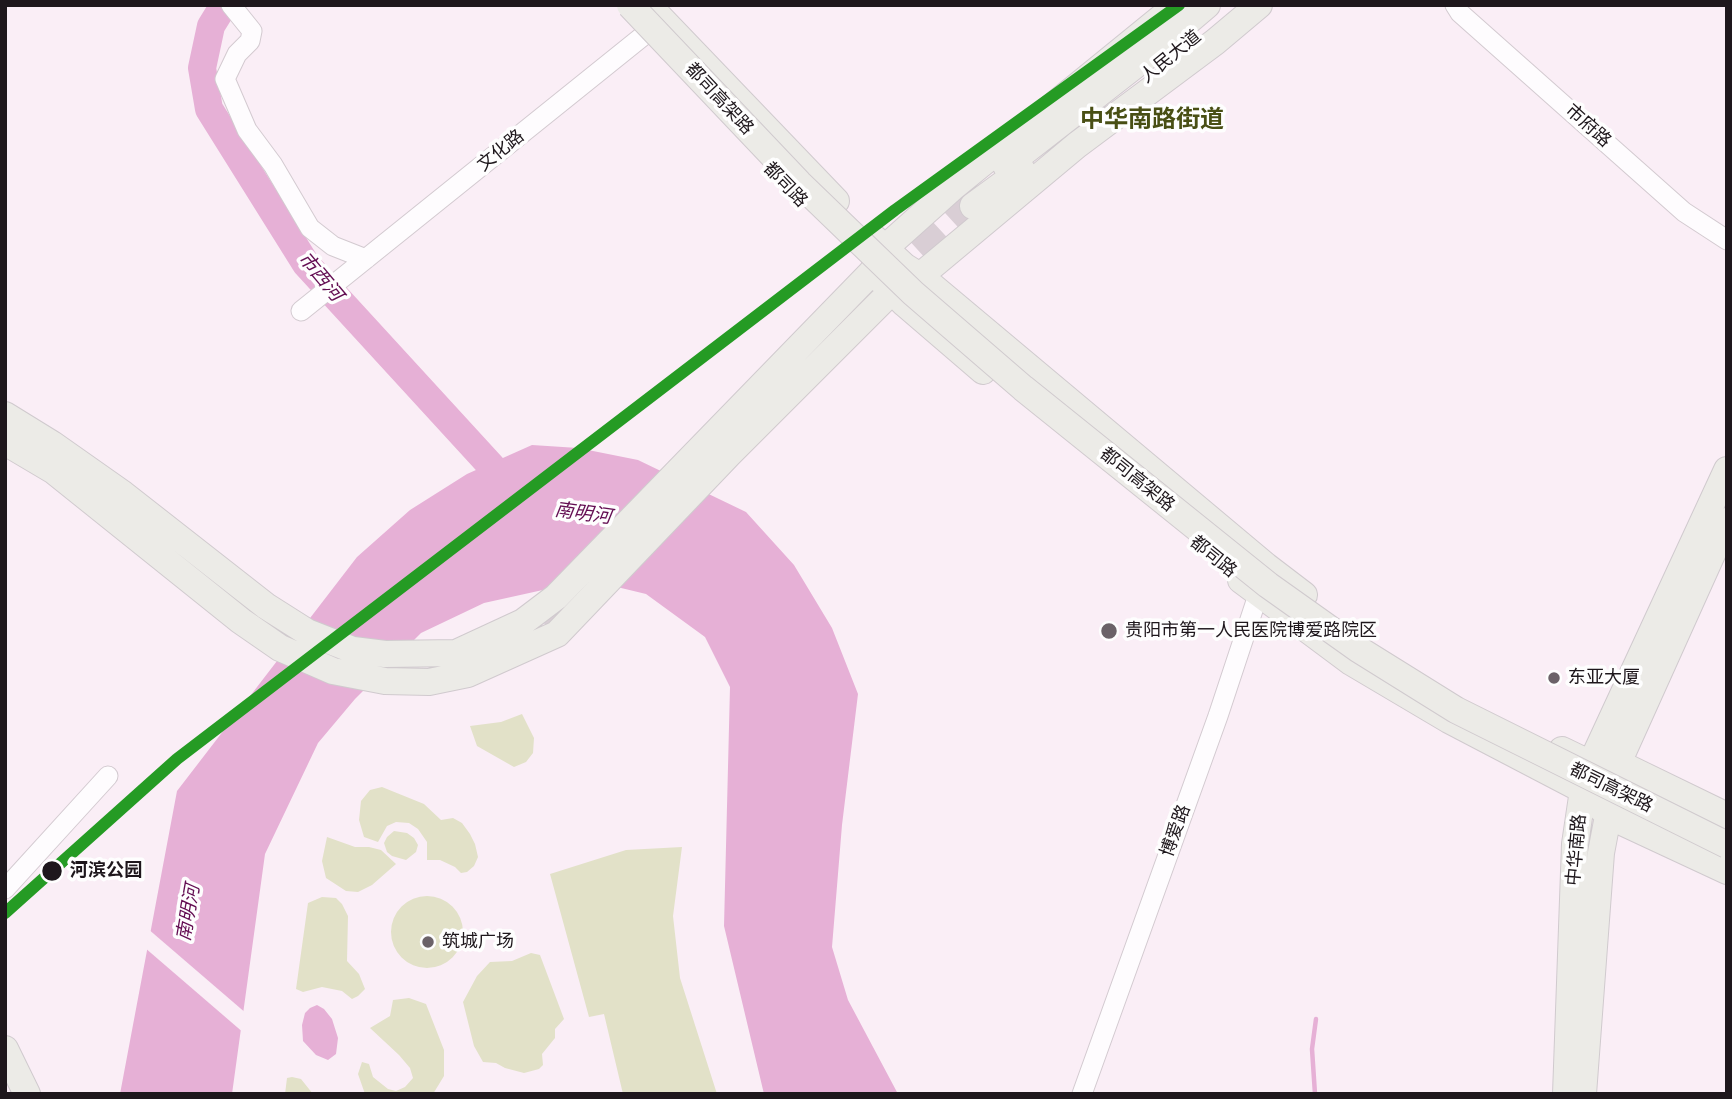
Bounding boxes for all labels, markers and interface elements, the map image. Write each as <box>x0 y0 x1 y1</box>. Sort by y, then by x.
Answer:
street label: 人民大道 <box>1136 26 1206 88</box>
street label: 都司高架路 <box>680 59 758 139</box>
street label: 市府路 <box>1561 100 1615 152</box>
district label: 中华南路街道 <box>1080 106 1224 134</box>
street label: 文化路 <box>473 126 529 176</box>
street label: 都司路 <box>758 158 812 212</box>
water label: 市西河 <box>293 248 347 306</box>
street label: 都司高架路 <box>1095 443 1179 517</box>
water label: 南明河 <box>553 499 613 529</box>
street label: 都司路 <box>1185 532 1241 582</box>
place label: 贵阳市第一人民医院博爱路院区 <box>1125 620 1377 642</box>
marker: 贵阳市第一人民医院博爱路院区 <box>1099 621 1119 641</box>
place label: 东亚大厦 <box>1568 667 1640 689</box>
marker: 东亚大厦 <box>1546 670 1562 686</box>
street label: 都司高架路 <box>1566 759 1656 817</box>
street label: 博爱路 <box>1157 802 1195 860</box>
street label: 中华南路 <box>1563 813 1591 887</box>
marker: 河滨公园 <box>40 859 64 883</box>
place label: 河滨公园 <box>70 860 142 882</box>
water label: 南明河 <box>173 883 205 943</box>
place label: 筑城广场 <box>442 931 514 953</box>
marker: 筑城广场 <box>420 934 436 950</box>

